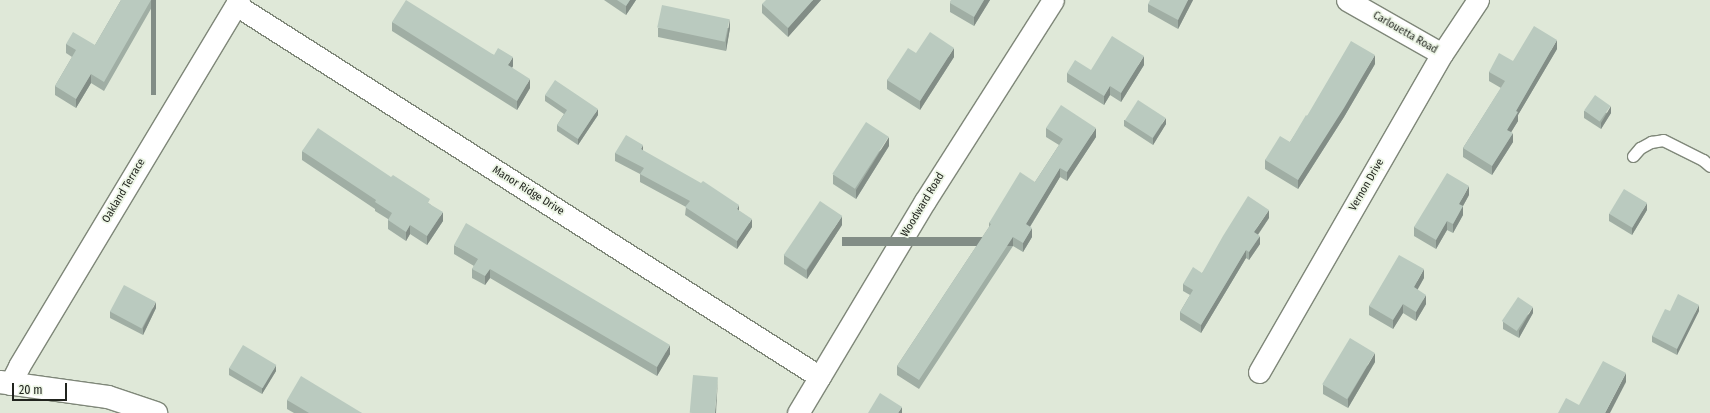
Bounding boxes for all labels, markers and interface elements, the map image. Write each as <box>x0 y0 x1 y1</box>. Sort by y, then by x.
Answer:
street label: Carlouetta Road <box>1370 9 1440 57</box>
street label: Oakland Terrace <box>100 157 148 225</box>
street label: Vernon Drive <box>1347 157 1387 213</box>
street label: Manor Ridge Drive <box>490 164 566 218</box>
street label: Woodward Road <box>899 170 947 240</box>
scale bar <box>14 375 69 401</box>
text: 20 m <box>19 383 43 397</box>

